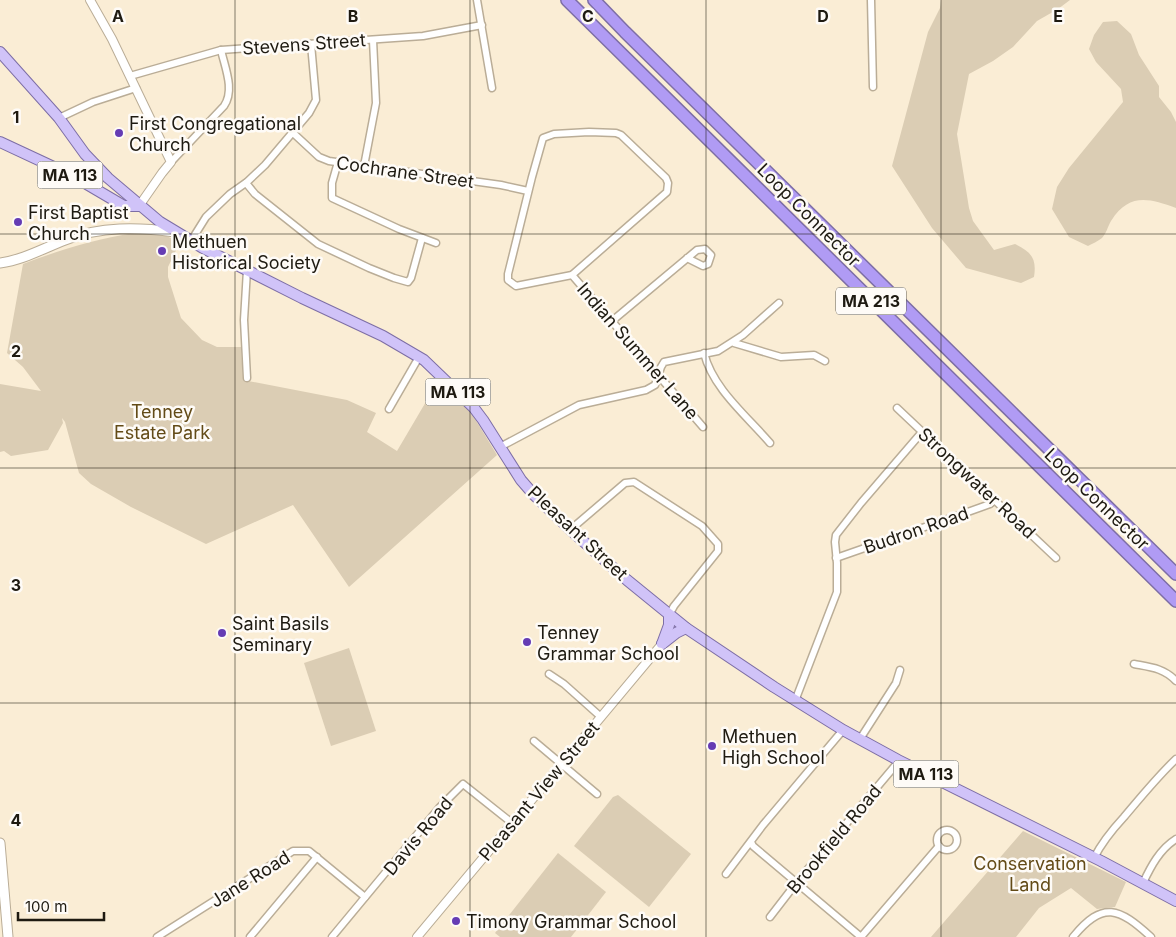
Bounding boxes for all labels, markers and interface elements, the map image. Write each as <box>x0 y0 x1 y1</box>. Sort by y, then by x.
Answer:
text: A <box>112 6 124 26</box>
text: B <box>348 6 358 26</box>
text: C <box>582 6 594 26</box>
text: D <box>817 6 829 26</box>
text: E <box>1053 6 1063 26</box>
street label: Stevens Street <box>242 29 367 59</box>
text: 1 <box>13 107 19 127</box>
place label: First Congregational Church <box>129 113 301 155</box>
marker: First Congregational Church <box>113 127 125 139</box>
street label: Cochrane Street <box>335 152 475 192</box>
street label: Loop Connector <box>753 159 865 271</box>
road number: MA 113 <box>38 162 102 188</box>
place label: First Baptist Church <box>28 202 129 244</box>
marker: First Baptist Church <box>12 216 24 228</box>
place label: Methuen Historical Society <box>172 231 321 273</box>
marker: Methuen Historical Society <box>156 245 168 257</box>
street label: Indian Summer Lane <box>573 278 703 424</box>
road number: MA 213 <box>836 288 906 314</box>
text: 2 <box>11 341 21 361</box>
road number: MA 113 <box>426 378 490 406</box>
park label: Tenney Estate Park <box>114 401 210 443</box>
street label: Strongwater Road <box>914 423 1040 543</box>
street label: Loop Connector <box>1040 444 1154 554</box>
street label: Pleasant Street <box>524 481 632 585</box>
street label: Budron Road <box>861 502 971 558</box>
text: 3 <box>11 575 21 595</box>
place label: Saint Basils Seminary <box>232 613 329 655</box>
place label: Tenney Grammar School <box>537 622 679 664</box>
marker: Saint Basils Seminary <box>216 627 228 639</box>
marker: Tenney Grammar School <box>521 636 533 648</box>
street label: Pleasant View Street <box>475 717 603 865</box>
place label: Methuen High School <box>722 726 825 768</box>
marker: Methuen High School <box>706 740 718 752</box>
road number: MA 113 <box>894 761 958 788</box>
street label: Brookfield Road <box>783 781 885 897</box>
street label: Davis Road <box>379 793 457 879</box>
text: 4 <box>11 810 22 830</box>
street label: Jane Road <box>206 846 294 912</box>
park label: Conservation Land <box>973 853 1087 895</box>
scale bar <box>18 890 104 922</box>
text: 100 m <box>25 897 67 916</box>
place label: Timony Grammar School <box>466 911 676 932</box>
marker: Timony Grammar School <box>450 915 462 927</box>

